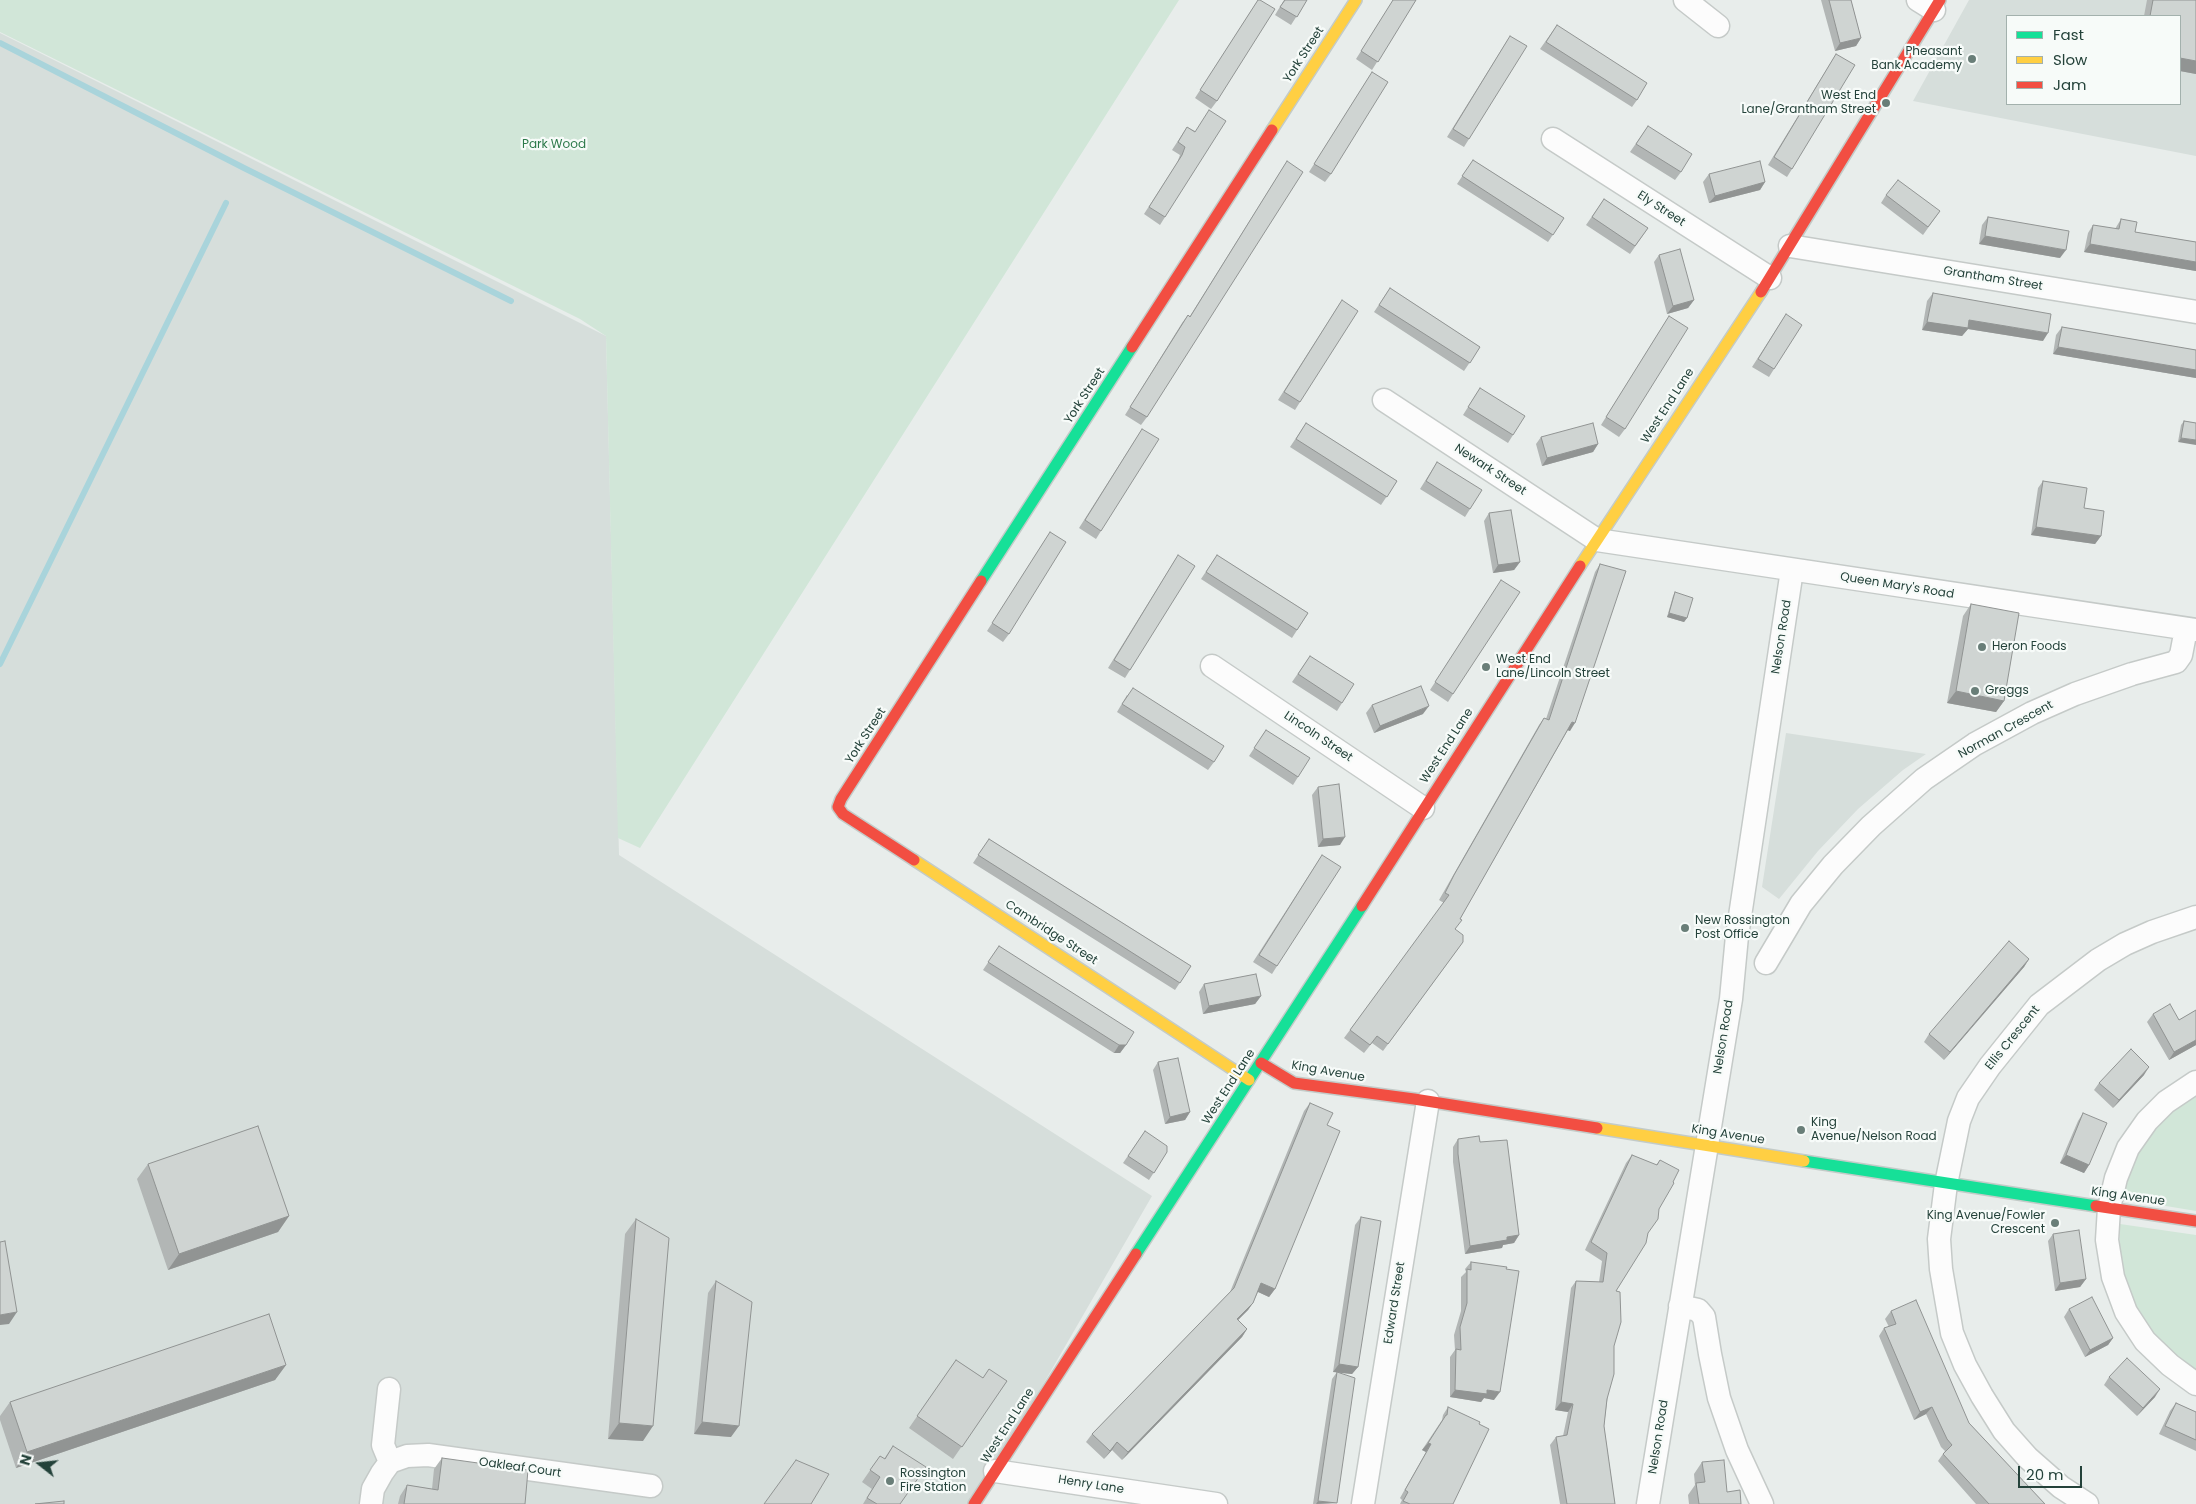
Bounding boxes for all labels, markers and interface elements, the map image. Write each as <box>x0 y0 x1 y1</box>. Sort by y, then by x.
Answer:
legend <box>2006 15 2181 105</box>
street label: York Street <box>1281 24 1327 86</box>
text: Fast <box>2053 24 2084 45</box>
place label: Pheasant Bank Academy <box>1871 45 1962 73</box>
text: Slow <box>2053 49 2087 70</box>
marker: Pheasant Bank Academy <box>1966 53 1978 65</box>
text: Jam <box>2053 74 2087 95</box>
place label: West End Lane/Grantham Street <box>1741 89 1876 117</box>
marker: West End Lane/Grantham Street <box>1880 97 1892 109</box>
park label: Park Wood <box>522 138 586 152</box>
street label: Ely Street <box>1634 188 1688 230</box>
street label: Grantham Street <box>1942 264 2044 294</box>
street label: York Street <box>1062 365 1108 427</box>
street label: West End Lane <box>1638 366 1698 446</box>
street label: Newark Street <box>1451 441 1529 499</box>
street label: Queen Mary's Road <box>1839 570 1955 602</box>
street label: Nelson Road <box>1769 599 1795 675</box>
place label: Heron Foods <box>1992 640 2067 654</box>
marker: Heron Foods <box>1976 641 1988 653</box>
place label: West End Lane/Lincoln Street <box>1496 653 1610 681</box>
marker: West End Lane/Lincoln Street <box>1480 661 1492 673</box>
place label: Greggs <box>1985 684 2029 698</box>
marker: Greggs <box>1969 685 1981 697</box>
street label: Norman Crescent <box>1956 698 2056 762</box>
street label: York Street <box>843 705 889 767</box>
street label: West End Lane <box>1417 706 1477 786</box>
street label: Lincoln Street <box>1281 709 1355 765</box>
street label: Cambridge Street <box>1002 898 1100 968</box>
place label: New Rossington Post Office <box>1695 914 1790 942</box>
marker: New Rossington Post Office <box>1679 922 1691 934</box>
street label: Nelson Road <box>1711 999 1737 1075</box>
street label: Ellis Crescent <box>1983 1003 2043 1073</box>
street label: West End Lane <box>1199 1047 1259 1127</box>
street label: King Avenue <box>1290 1058 1366 1086</box>
place label: King Avenue/Nelson Road <box>1811 1116 1937 1144</box>
street label: King Avenue <box>1690 1122 1766 1148</box>
marker: King Avenue/Nelson Road <box>1795 1124 1807 1136</box>
street label: King Avenue <box>2090 1185 2166 1209</box>
place label: King Avenue/Fowler Crescent <box>1927 1209 2045 1237</box>
marker: King Avenue/Fowler Crescent <box>2049 1217 2061 1229</box>
street label: Edward Street <box>1381 1261 1409 1345</box>
street label: West End Lane <box>978 1386 1038 1466</box>
street label: Nelson Road <box>1646 1399 1672 1475</box>
north arrow <box>15 1439 65 1489</box>
text: N <box>15 1452 37 1468</box>
street label: Oakleaf Court <box>478 1455 562 1481</box>
scale bar <box>2021 1456 2085 1488</box>
text: 20 m <box>2026 1464 2064 1485</box>
place label: Rossington Fire Station <box>900 1467 966 1495</box>
street label: Henry Lane <box>1057 1473 1125 1497</box>
marker: Rossington Fire Station <box>884 1475 896 1487</box>

